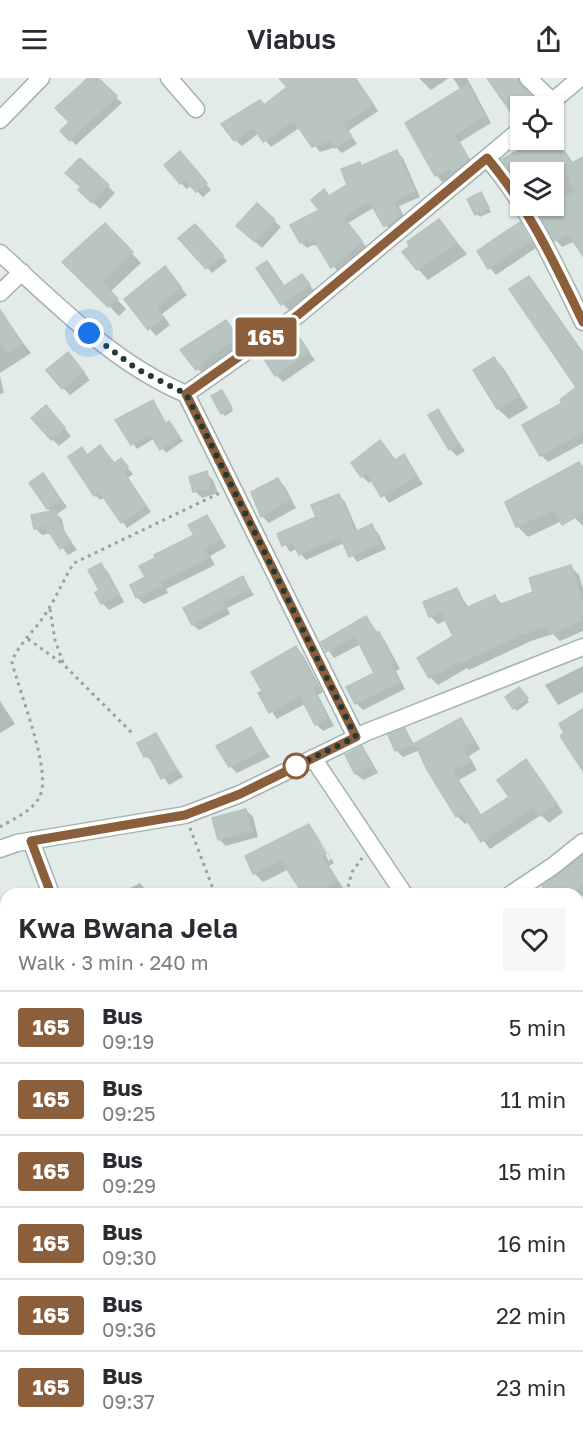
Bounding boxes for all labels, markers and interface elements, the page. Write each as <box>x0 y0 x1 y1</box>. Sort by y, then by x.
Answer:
icon: menu <box>18 23 51 56</box>
text: Viabus <box>247 23 336 55</box>
icon: share <box>532 23 565 56</box>
map controls <box>510 96 564 216</box>
button: locate <box>510 96 564 150</box>
button: layers <box>510 162 564 216</box>
your location <box>74 318 104 348</box>
line badge: 165 <box>232 318 300 356</box>
text: 165 <box>248 324 284 350</box>
unlabelled marker <box>283 753 309 779</box>
button: heart <box>503 908 566 971</box>
text: Kwa Bwana Jela <box>18 911 238 944</box>
text: Walk · 3 min · 240 m <box>18 950 208 974</box>
text: Bus <box>102 1002 143 1029</box>
text: 165 <box>33 1014 69 1040</box>
text: 5 min <box>509 1014 566 1041</box>
text: 09:19 <box>102 1029 154 1053</box>
text: Bus <box>102 1074 143 1101</box>
text: 165 <box>33 1086 69 1112</box>
text: 11 min <box>500 1086 566 1113</box>
text: 09:25 <box>102 1101 156 1125</box>
text: Bus <box>102 1146 143 1173</box>
text: 165 <box>33 1158 69 1184</box>
text: 15 min <box>498 1158 566 1185</box>
text: 09:29 <box>102 1173 156 1197</box>
text: Bus <box>102 1218 143 1245</box>
text: 165 <box>33 1230 69 1256</box>
text: 16 min <box>498 1230 566 1257</box>
text: 09:30 <box>102 1245 157 1269</box>
text: Bus <box>102 1290 143 1317</box>
text: 165 <box>33 1302 69 1328</box>
text: 22 min <box>496 1302 566 1329</box>
text: 09:36 <box>102 1317 156 1341</box>
text: Bus <box>102 1362 143 1389</box>
text: 165 <box>33 1374 69 1400</box>
text: 23 min <box>496 1374 566 1401</box>
text: 09:37 <box>102 1389 155 1413</box>

